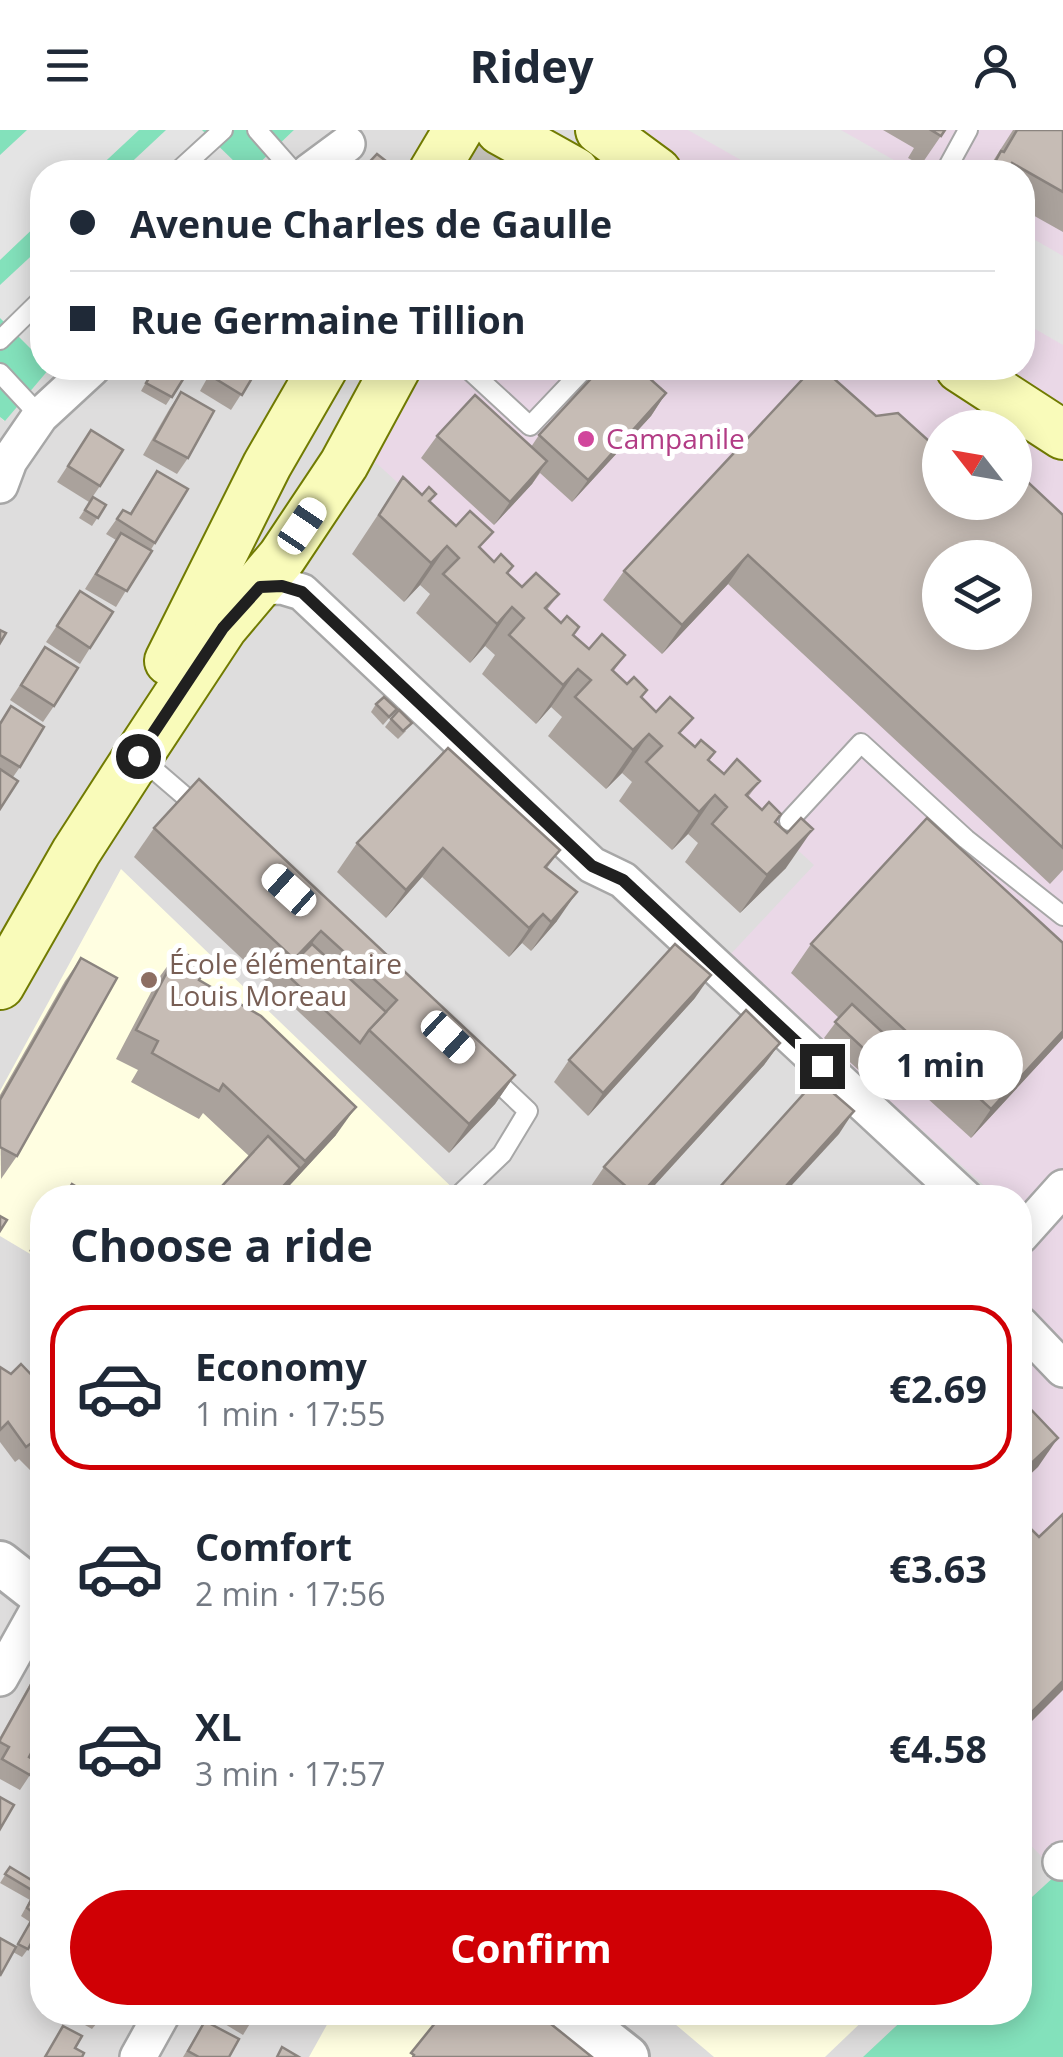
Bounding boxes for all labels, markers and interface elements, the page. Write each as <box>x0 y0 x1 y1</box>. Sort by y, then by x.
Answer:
text: Ridey <box>469 35 594 96</box>
icon: menu <box>40 38 95 93</box>
icon: person <box>968 38 1023 93</box>
text: Avenue Charles de Gaulle <box>130 197 612 249</box>
text: Rue Germaine Tillion <box>130 293 526 345</box>
north arrow <box>922 410 1032 520</box>
map controls <box>922 410 1032 650</box>
place label: Campanile <box>606 419 745 457</box>
marker: Campanile <box>575 428 597 450</box>
car <box>273 493 331 559</box>
button: layers <box>922 540 1032 650</box>
route start <box>116 734 161 779</box>
car <box>257 859 321 921</box>
place label: École élémentaire Louis Moreau <box>169 944 402 1014</box>
marker: École élémentaire Louis Moreau <box>138 969 160 991</box>
car <box>416 1006 480 1068</box>
callout: 1 min <box>857 1031 1022 1101</box>
text: 1 min <box>896 1043 985 1086</box>
route end <box>800 1044 845 1089</box>
text: Choose a ride <box>70 1214 373 1275</box>
text: Economy <box>195 1340 367 1392</box>
icon: car <box>75 1343 165 1433</box>
text: €2.69 <box>889 1362 987 1414</box>
text: 1 min · 17:55 <box>195 1392 386 1435</box>
text: Comfort <box>195 1520 352 1572</box>
icon: car <box>75 1523 165 1613</box>
text: €3.63 <box>889 1542 987 1594</box>
text: 2 min · 17:56 <box>195 1572 386 1615</box>
text: XL <box>195 1700 242 1752</box>
icon: car <box>75 1703 165 1793</box>
text: €4.58 <box>889 1722 987 1774</box>
text: 3 min · 17:57 <box>195 1752 386 1795</box>
button: Confirm <box>70 1890 992 2005</box>

